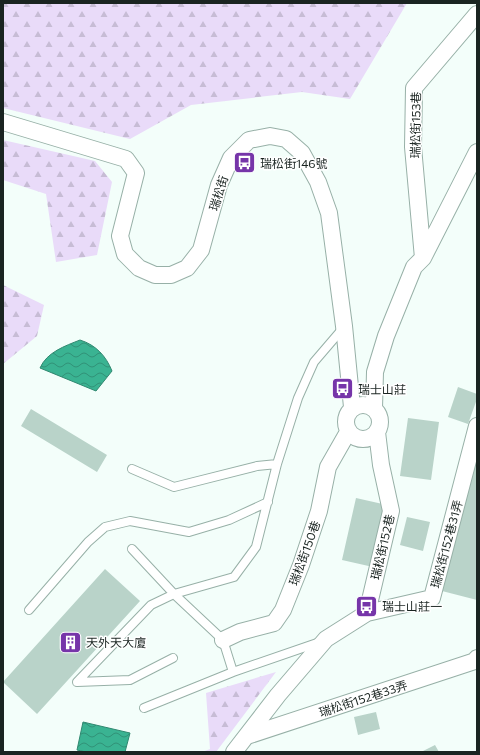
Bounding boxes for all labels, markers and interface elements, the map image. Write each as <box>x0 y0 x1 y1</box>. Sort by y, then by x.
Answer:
street label: 瑞松街153巷 <box>407 91 423 159</box>
bus stop icon: 瑞松街146號 <box>231 150 257 176</box>
place label: 瑞松街146號 <box>260 156 328 170</box>
street label: 瑞松街 <box>206 174 230 212</box>
bus stop icon: 瑞士山莊 <box>330 376 356 402</box>
place label: 瑞士山莊 <box>358 382 406 396</box>
street label: 瑞松街152巷31弄 <box>428 498 464 590</box>
street label: 瑞松街152巷 <box>368 513 396 581</box>
street label: 瑞松街150巷 <box>286 519 322 587</box>
bus stop icon: 瑞士山莊一 <box>354 593 380 619</box>
place label: 瑞士山莊一 <box>382 599 442 613</box>
building icon: 天外天大廈 <box>58 629 84 655</box>
place label: 天外天大廈 <box>86 635 146 649</box>
street label: 瑞松街152巷33弄 <box>317 677 409 719</box>

